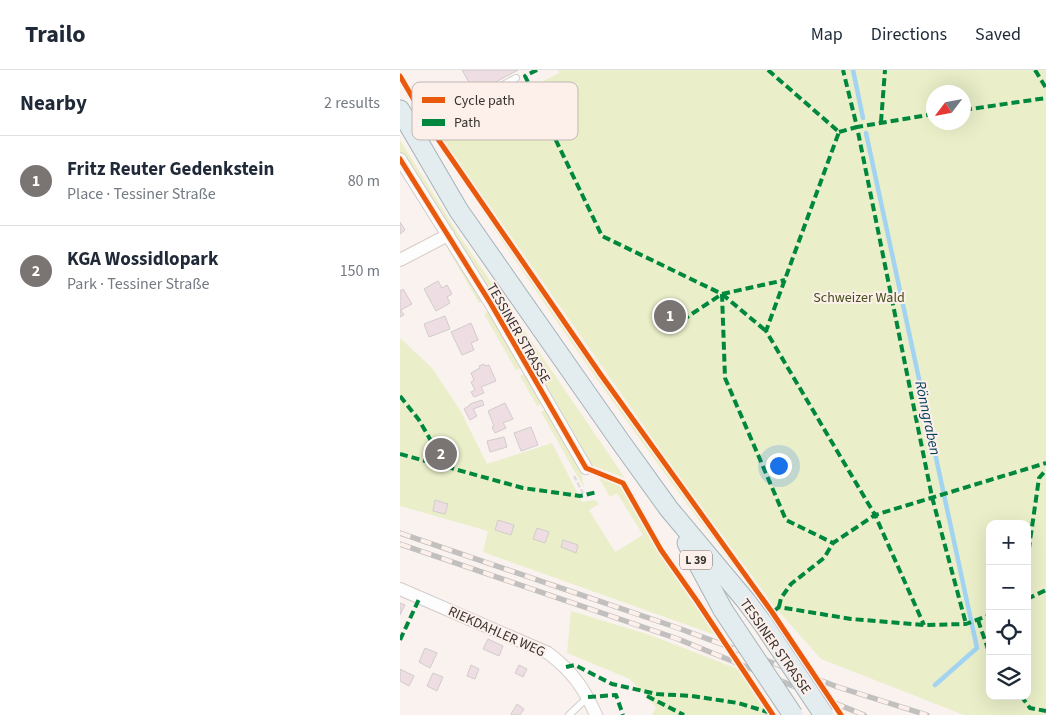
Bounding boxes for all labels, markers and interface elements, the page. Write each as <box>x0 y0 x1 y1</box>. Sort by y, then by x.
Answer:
text: Trailo <box>25 17 86 52</box>
text: Map <box>811 22 843 47</box>
text: Directions <box>871 22 947 47</box>
text: Saved <box>975 22 1021 47</box>
legend <box>412 82 578 140</box>
north arrow <box>926 85 971 130</box>
text: Nearby <box>20 88 87 118</box>
text: Cycle path <box>454 91 515 111</box>
text: 2 results <box>324 92 380 114</box>
text: Path <box>454 113 481 133</box>
text: Fritz Reuter Gedenkstein <box>67 156 274 183</box>
text: 1 <box>32 170 40 192</box>
text: 80 m <box>348 170 380 192</box>
text: Place · Tessiner Straße <box>67 183 216 205</box>
text: KGA Wossidlopark <box>67 246 218 273</box>
text: 2 <box>32 260 40 282</box>
text: 150 m <box>340 260 380 282</box>
text: Park · Tessiner Straße <box>67 273 210 295</box>
street label: TESSINER STRASSE <box>481 280 555 387</box>
park label: Schweizer Wald <box>813 288 905 308</box>
pin: 1 <box>654 297 686 335</box>
water label: Rönngraben <box>909 379 946 457</box>
pin: 2 <box>425 435 457 473</box>
your location <box>766 453 792 479</box>
map controls <box>986 520 1031 700</box>
button: + <box>986 520 1031 565</box>
road number: L 39 <box>680 550 712 570</box>
button: − <box>986 565 1031 610</box>
street label: TESSINER STRASSE <box>735 595 816 699</box>
street label: RIEKDAHLER WEG <box>445 602 548 662</box>
button: locate <box>986 610 1031 655</box>
button: layers <box>986 655 1031 700</box>

